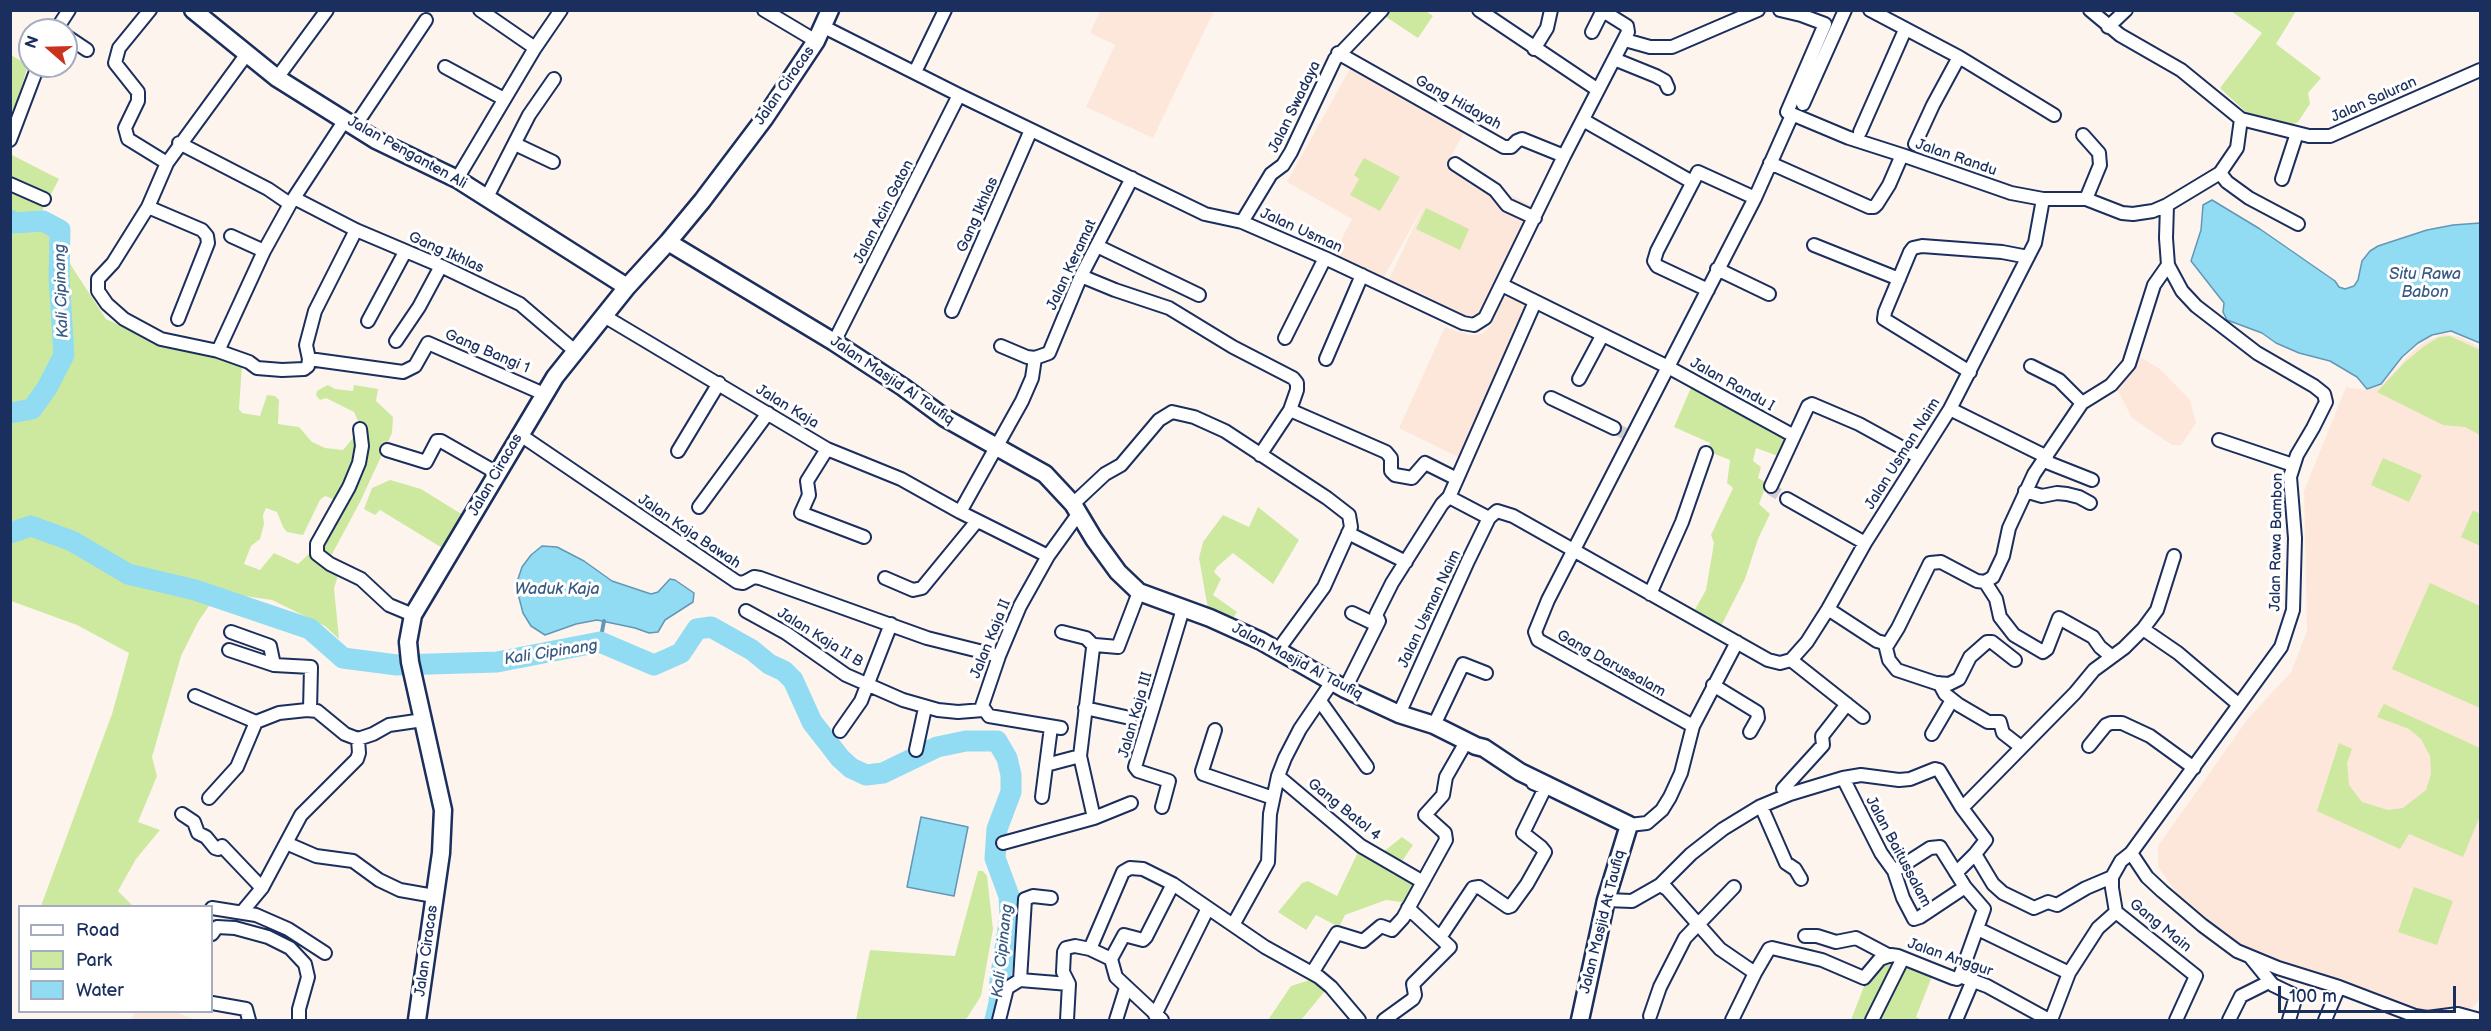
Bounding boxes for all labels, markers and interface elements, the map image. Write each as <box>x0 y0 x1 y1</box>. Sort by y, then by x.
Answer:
north arrow <box>18 18 78 78</box>
text: N <box>22 33 43 51</box>
street label: Jalan Ciracas <box>751 43 819 129</box>
street label: Jalan Swadaya <box>1265 58 1325 156</box>
street label: Gang Hidayah <box>1412 72 1504 134</box>
street label: Jalan Saluran <box>2329 73 2419 127</box>
street label: Jalan Penganten Ali <box>344 113 470 193</box>
street label: Jalan Randu <box>1913 136 1999 180</box>
street label: Jalan Acin Gaton <box>850 157 918 267</box>
street label: Gang Ikhlas <box>953 175 1003 255</box>
street label: Jalan Usman <box>1257 205 1345 257</box>
street label: Jalan Keramat <box>1043 217 1101 313</box>
street label: Gang Ikhlas <box>406 228 486 278</box>
water label: Kali Cipinang <box>51 244 73 338</box>
water label: Situ Rawa Babon <box>2389 265 2461 303</box>
street label: Gang Bangi 1 <box>442 326 532 378</box>
street label: Jalan Masjid Al Taufiq <box>827 333 957 429</box>
street label: Jalan Randu I <box>1687 354 1777 416</box>
street label: Jalan Kaja <box>752 381 822 433</box>
street label: Jalan Usman Naim <box>1862 395 1944 513</box>
street label: Jalan Ciracas <box>465 431 527 519</box>
street label: Jalan Rawa Bambon <box>2267 473 2287 611</box>
street label: Jalan Kaja Bawah <box>634 491 744 573</box>
street label: Jalan Usman Naim <box>1395 547 1465 671</box>
water label: Waduk Kaja <box>514 580 600 600</box>
street label: Jalan Kaja II <box>967 597 1015 681</box>
street label: Jalan Kaja II B <box>774 604 866 672</box>
street label: Jalan Masjid Al Taufiq <box>1228 620 1366 704</box>
street label: Gang Darussalam <box>1554 627 1668 701</box>
water label: Kali Cipinang <box>503 636 599 670</box>
street label: Jalan Kaja III <box>1115 670 1157 760</box>
street label: Gang Batol 4 <box>1304 775 1384 845</box>
street label: Jalan Baitussalam <box>1861 794 1935 910</box>
street label: Jalan Masjid At Taufiq <box>1576 849 1630 995</box>
street label: Gang Main <box>2125 896 2195 956</box>
water label: Kali Cipinang <box>989 903 1017 999</box>
street label: Jalan Ciracas <box>412 904 442 998</box>
legend <box>18 905 213 1013</box>
text: Road <box>76 920 120 941</box>
street label: Jalan Anggur <box>1905 935 1995 981</box>
text: Park <box>76 950 112 971</box>
scale bar <box>2281 974 2460 1012</box>
text: Water <box>76 980 124 1001</box>
text: 100 m <box>2289 986 2337 1007</box>

